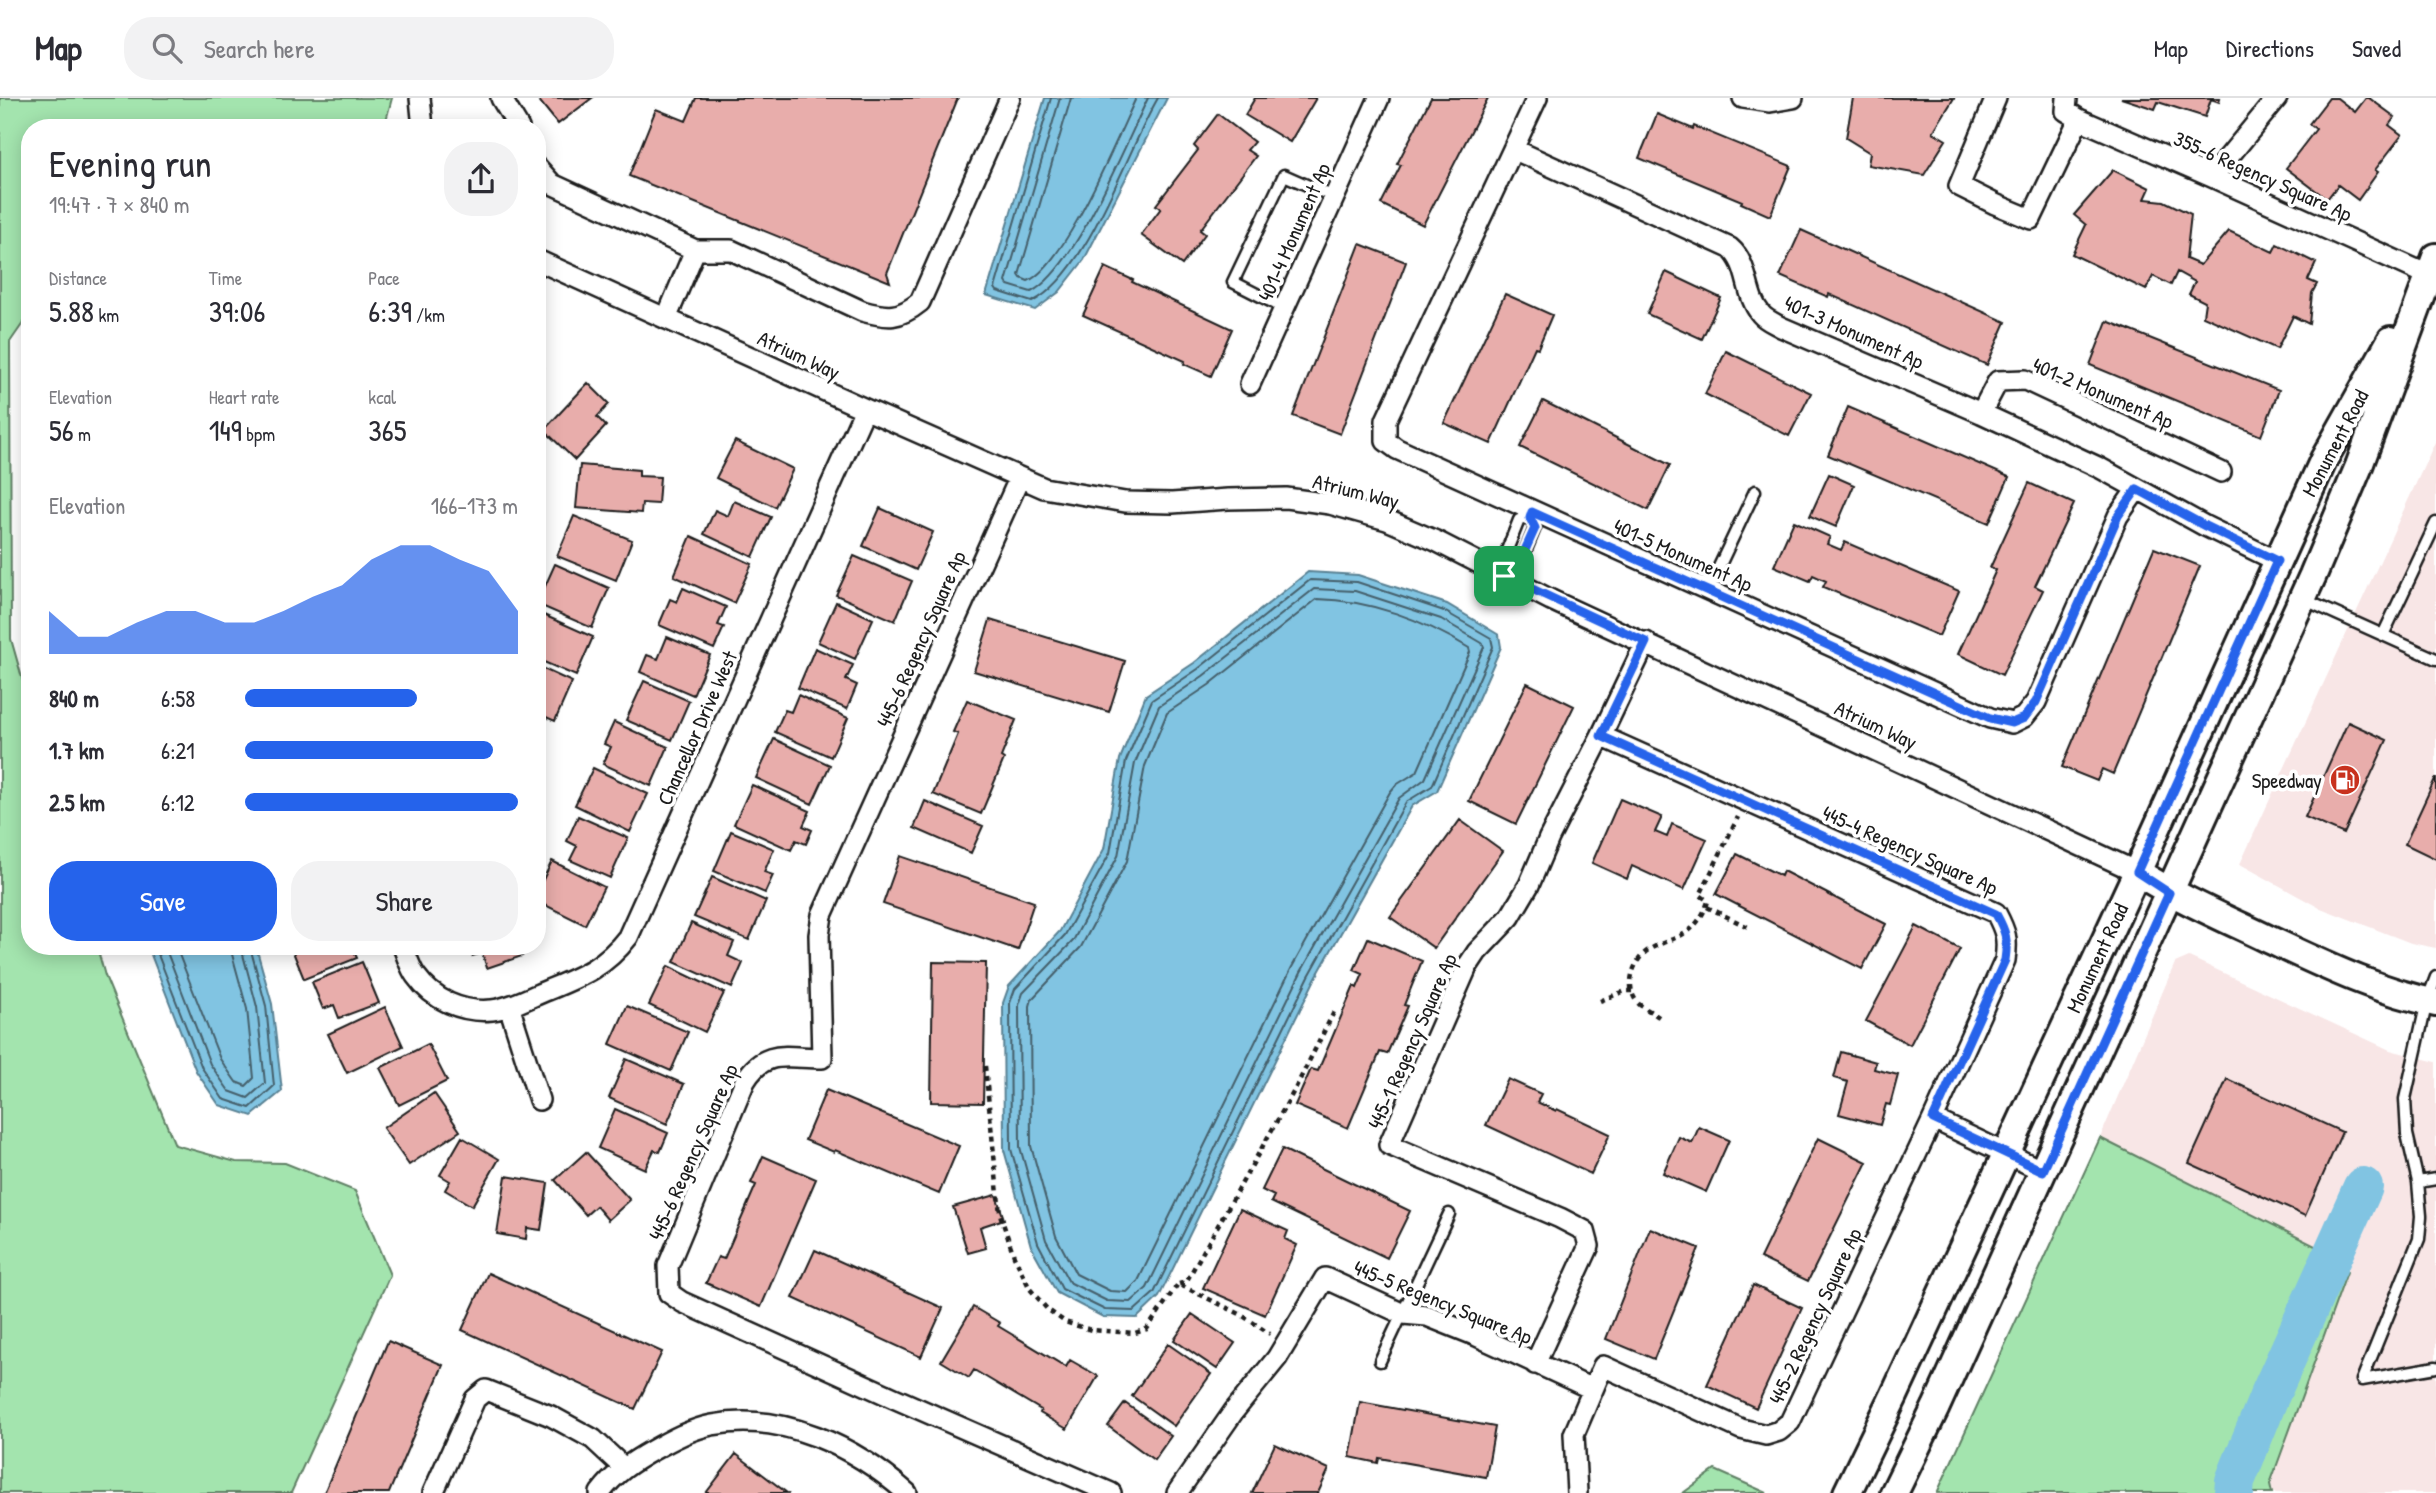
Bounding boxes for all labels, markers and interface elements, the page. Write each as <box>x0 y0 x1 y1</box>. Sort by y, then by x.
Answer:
search box <box>124 17 614 80</box>
text: Map <box>35 26 82 70</box>
icon: search <box>148 29 186 67</box>
text: Search here <box>204 31 315 66</box>
text: Map <box>2154 32 2188 64</box>
text: Directions <box>2226 32 2314 64</box>
text: Saved <box>2352 32 2401 64</box>
street label: 355-6 Regency Square Ap <box>2169 124 2357 228</box>
text: Evening run <box>49 137 212 189</box>
button: share <box>444 142 518 216</box>
street label: 401-4 Monument Ap <box>1251 158 1337 306</box>
text: 19:47 · 7 × 840 m <box>49 189 189 220</box>
text: Distance <box>49 265 107 291</box>
text: Time <box>209 265 242 291</box>
text: Pace <box>368 265 400 291</box>
street label: 401-3 Monument Ap <box>1780 288 1928 376</box>
text: 5.88 <box>49 291 94 331</box>
text: 39:06 <box>209 291 265 331</box>
text: 6:39 <box>368 291 412 331</box>
text: km <box>94 302 119 328</box>
text: /km <box>412 302 445 328</box>
street label: Atrium Way <box>753 323 845 387</box>
street label: 401-2 Monument Ap <box>2028 350 2178 436</box>
text: Elevation <box>49 384 112 410</box>
text: Heart rate <box>209 384 280 410</box>
text: kcal <box>368 384 396 410</box>
street label: Monument Road <box>2295 384 2375 502</box>
text: 56 <box>49 410 74 450</box>
text: 149 <box>209 410 242 450</box>
text: 365 <box>368 410 406 450</box>
text: m <box>74 421 91 447</box>
text: bpm <box>242 421 275 447</box>
street label: Atrium Way <box>1310 466 1402 516</box>
text: Elevation <box>49 490 125 521</box>
text: 166–173 m <box>431 490 518 521</box>
street label: 401-5 Monument Ap <box>1609 511 1757 599</box>
street label: 445-6 Regency Square Ap <box>869 546 973 732</box>
pin <box>1474 546 1534 606</box>
icon: arrive <box>1485 557 1523 595</box>
street label: Chancellor Drive West <box>650 646 744 810</box>
text: 840 m <box>49 683 99 714</box>
text: 6:58 <box>161 683 195 714</box>
street label: Atrium Way <box>1830 693 1922 757</box>
text: 1.7 km <box>49 735 104 766</box>
text: 6:21 <box>161 735 195 766</box>
fuel station icon: Speedway <box>2328 763 2362 797</box>
place label: Speedway <box>2252 766 2322 795</box>
text: 2.5 km <box>49 787 105 818</box>
text: 6:12 <box>161 787 195 818</box>
street label: 445-4 Regency Square Ap <box>1818 798 2002 902</box>
button: Save <box>49 861 277 941</box>
button: Share <box>291 861 518 941</box>
street label: Monument Road <box>2059 899 2135 1017</box>
street label: 445-1 Regency Square Ap <box>1360 949 1464 1133</box>
street label: 445-6 Regency Square Ap <box>641 1059 745 1245</box>
street label: 445-2 Regency Square Ap <box>1761 1223 1869 1409</box>
street label: 445-5 Regency Square Ap <box>1349 1253 1537 1351</box>

